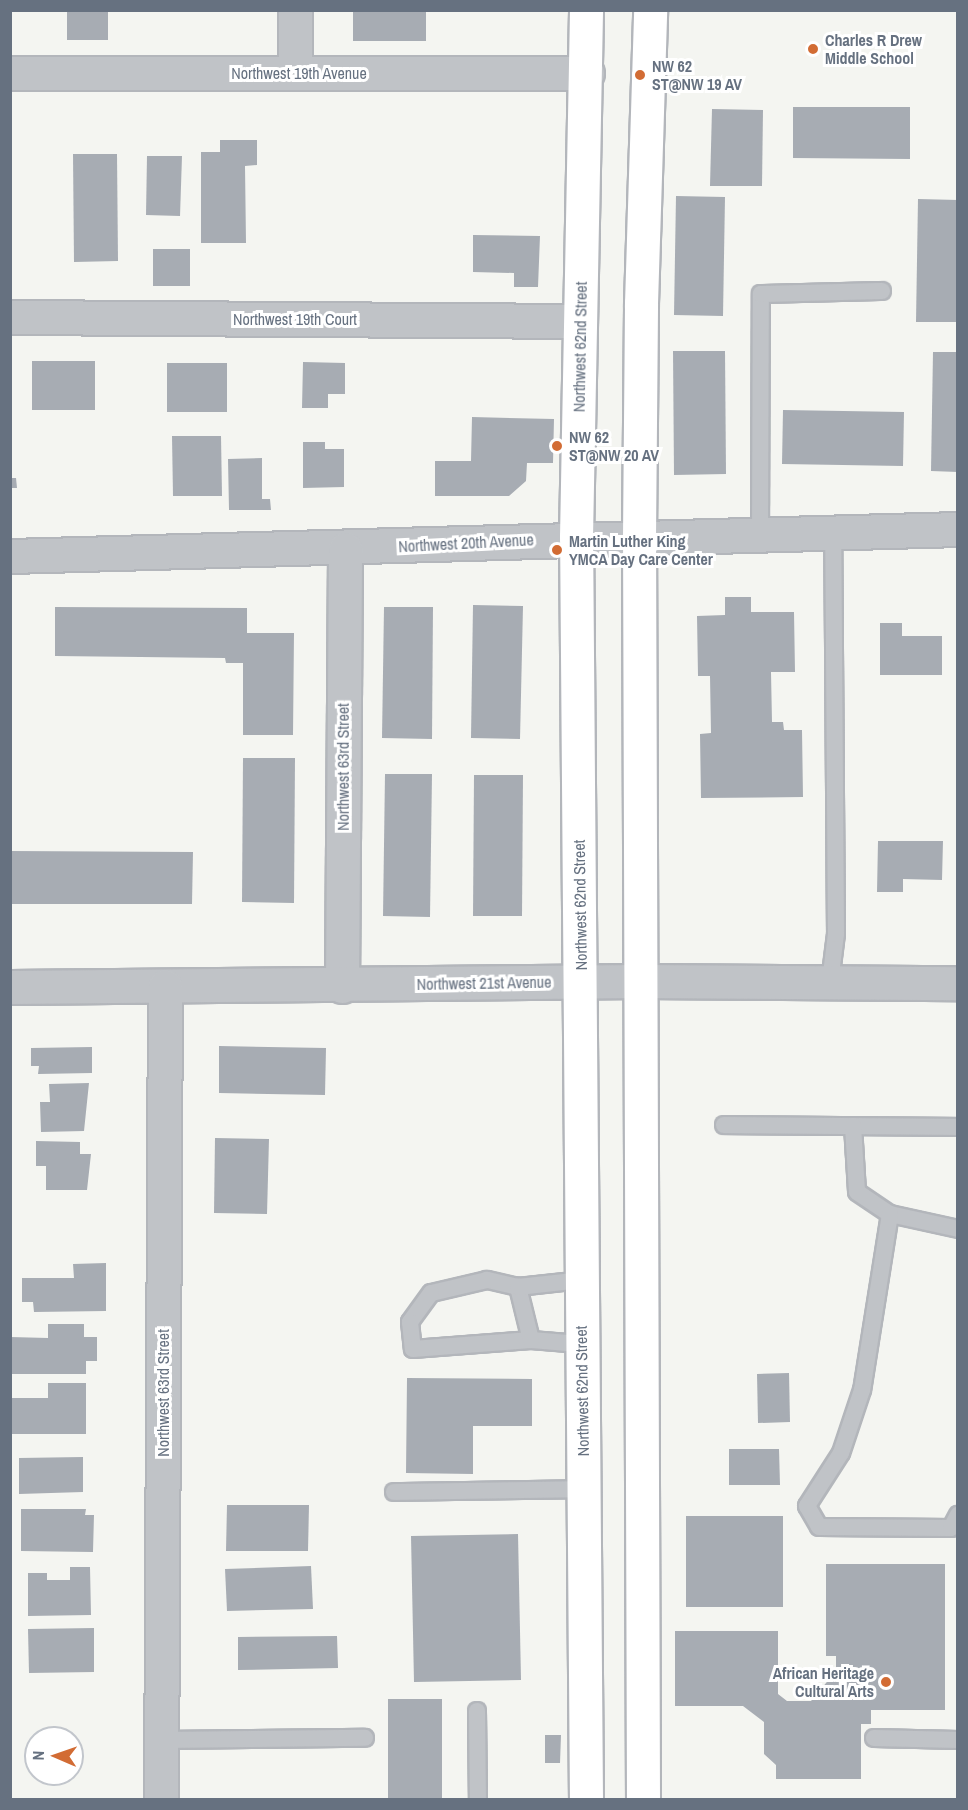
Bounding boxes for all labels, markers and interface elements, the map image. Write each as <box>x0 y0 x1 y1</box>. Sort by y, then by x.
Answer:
place label: Charles R Drew Middle School <box>825 30 922 68</box>
marker: Charles R Drew Middle School <box>806 42 820 56</box>
place label: NW 62 ST@NW 19 AV <box>652 56 743 94</box>
street label: Northwest 19th Avenue <box>231 63 367 83</box>
marker: NW 62 ST@NW 19 AV <box>633 68 647 82</box>
street label: Northwest 62nd Street <box>569 282 591 412</box>
street label: Northwest 19th Court <box>233 309 357 329</box>
place label: NW 62 ST@NW 20 AV <box>569 427 660 465</box>
marker: NW 62 ST@NW 20 AV <box>550 439 564 453</box>
street label: Northwest 20th Avenue <box>398 530 534 556</box>
place label: Martin Luther King YMCA Day Care Center <box>569 531 713 569</box>
marker: Martin Luther King YMCA Day Care Center <box>550 543 564 557</box>
street label: Northwest 63rd Street <box>333 703 353 831</box>
street label: Northwest 62nd Street <box>569 840 591 970</box>
street label: Northwest 21st Avenue <box>416 972 552 994</box>
street label: Northwest 62nd Street <box>571 1326 593 1456</box>
street label: Northwest 63rd Street <box>153 1329 173 1457</box>
place label: African Heritage Cultural Arts <box>773 1663 874 1701</box>
marker: African Heritage Cultural Arts <box>879 1675 893 1689</box>
north arrow <box>24 1726 84 1786</box>
text: N <box>27 1750 49 1761</box>

